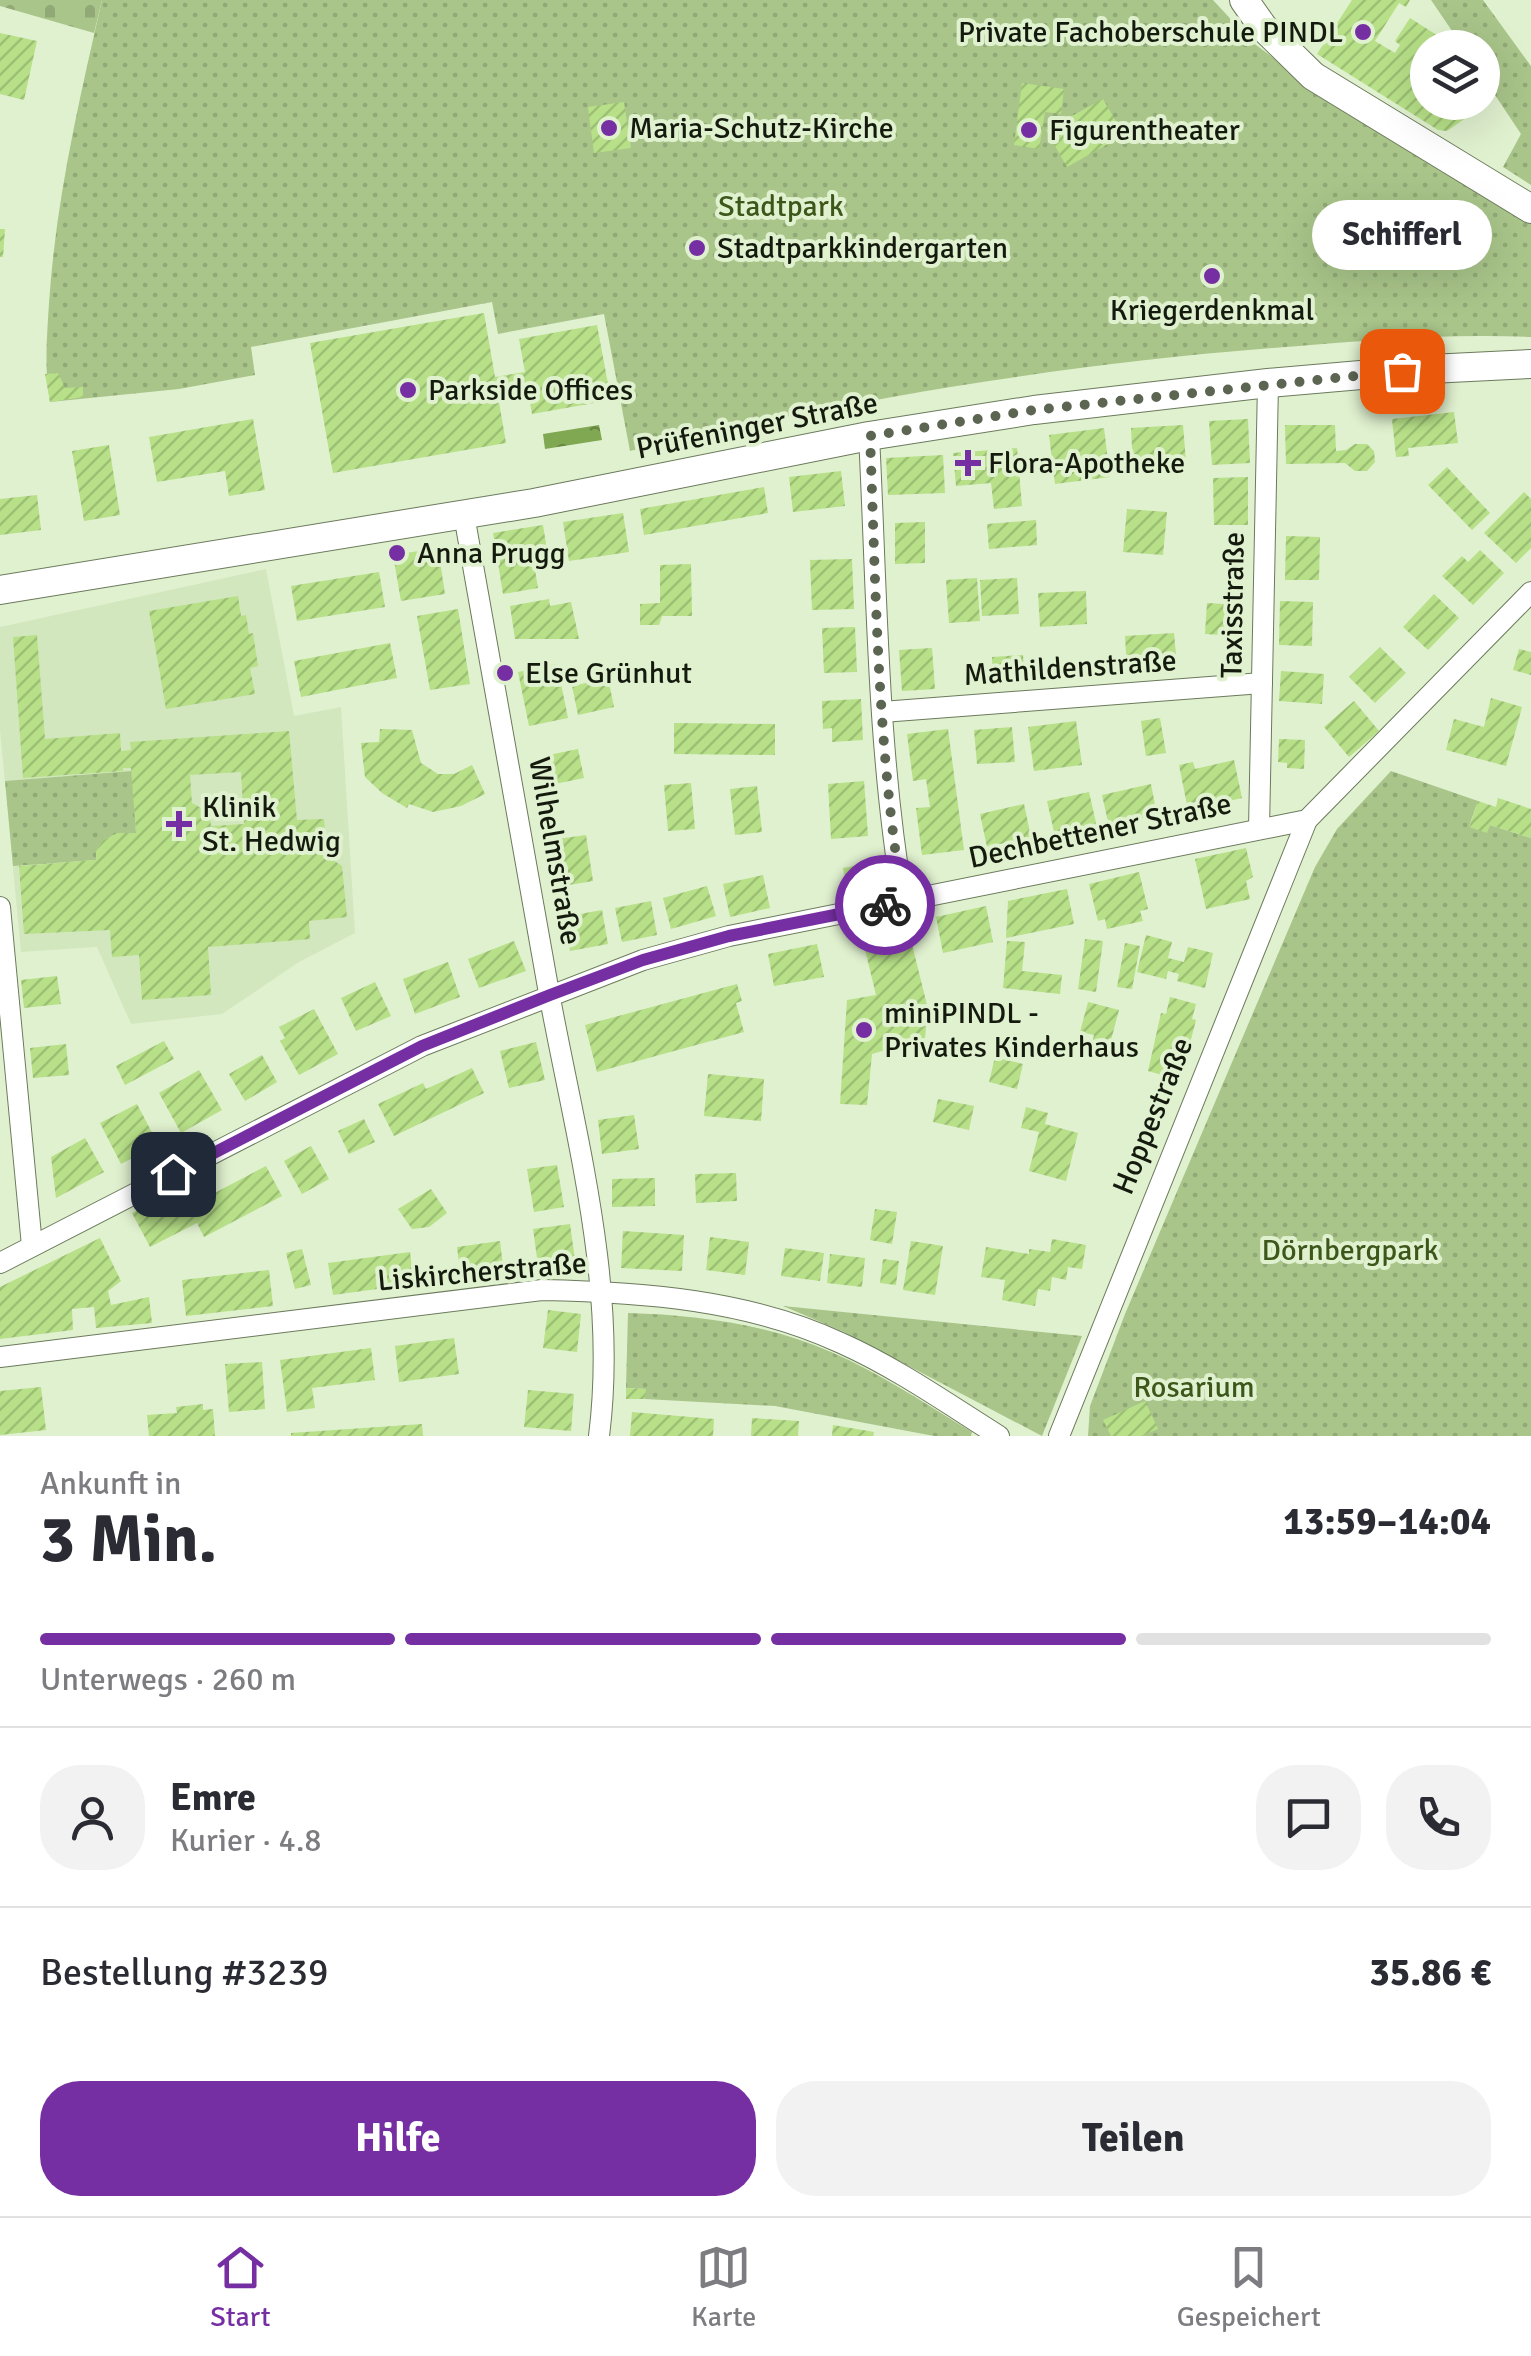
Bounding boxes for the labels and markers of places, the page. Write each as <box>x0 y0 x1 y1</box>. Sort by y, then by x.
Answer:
place label: Private Fachoberschule PINDL <box>958 14 1343 51</box>
marker: Private Fachoberschule PINDL <box>1352 21 1374 43</box>
place label: Maria-Schutz-Kirche <box>629 110 894 147</box>
place label: Figurentheater <box>1049 112 1240 149</box>
marker: Maria-Schutz-Kirche <box>598 117 620 139</box>
marker: Figurentheater <box>1018 119 1040 141</box>
callout: Schifferl <box>1312 201 1492 271</box>
place label: Stadtparkkindergarten <box>717 230 1008 267</box>
marker: Stadtparkkindergarten <box>686 237 708 259</box>
marker: Kriegerdenkmal <box>1201 265 1223 287</box>
place label: Kriegerdenkmal <box>1110 292 1314 329</box>
pin <box>1360 329 1445 414</box>
place label: Parkside Offices <box>428 372 633 409</box>
marker: Parkside Offices <box>397 379 419 401</box>
place label: Flora-Apotheke <box>988 445 1185 482</box>
marker: Flora-Apotheke <box>957 452 979 474</box>
place label: Anna Prugg <box>417 535 566 572</box>
marker: Anna Prugg <box>386 542 408 564</box>
place label: Else Grünhut <box>525 655 692 692</box>
marker: Else Grünhut <box>494 662 516 684</box>
place label: Klinik St. Hedwig <box>202 789 341 860</box>
marker: Klinik St. Hedwig <box>166 811 192 837</box>
place label: miniPINDL - Privates Kinderhaus <box>884 995 1139 1066</box>
marker: miniPINDL - Privates Kinderhaus <box>853 1019 875 1041</box>
pin <box>131 1132 216 1217</box>

